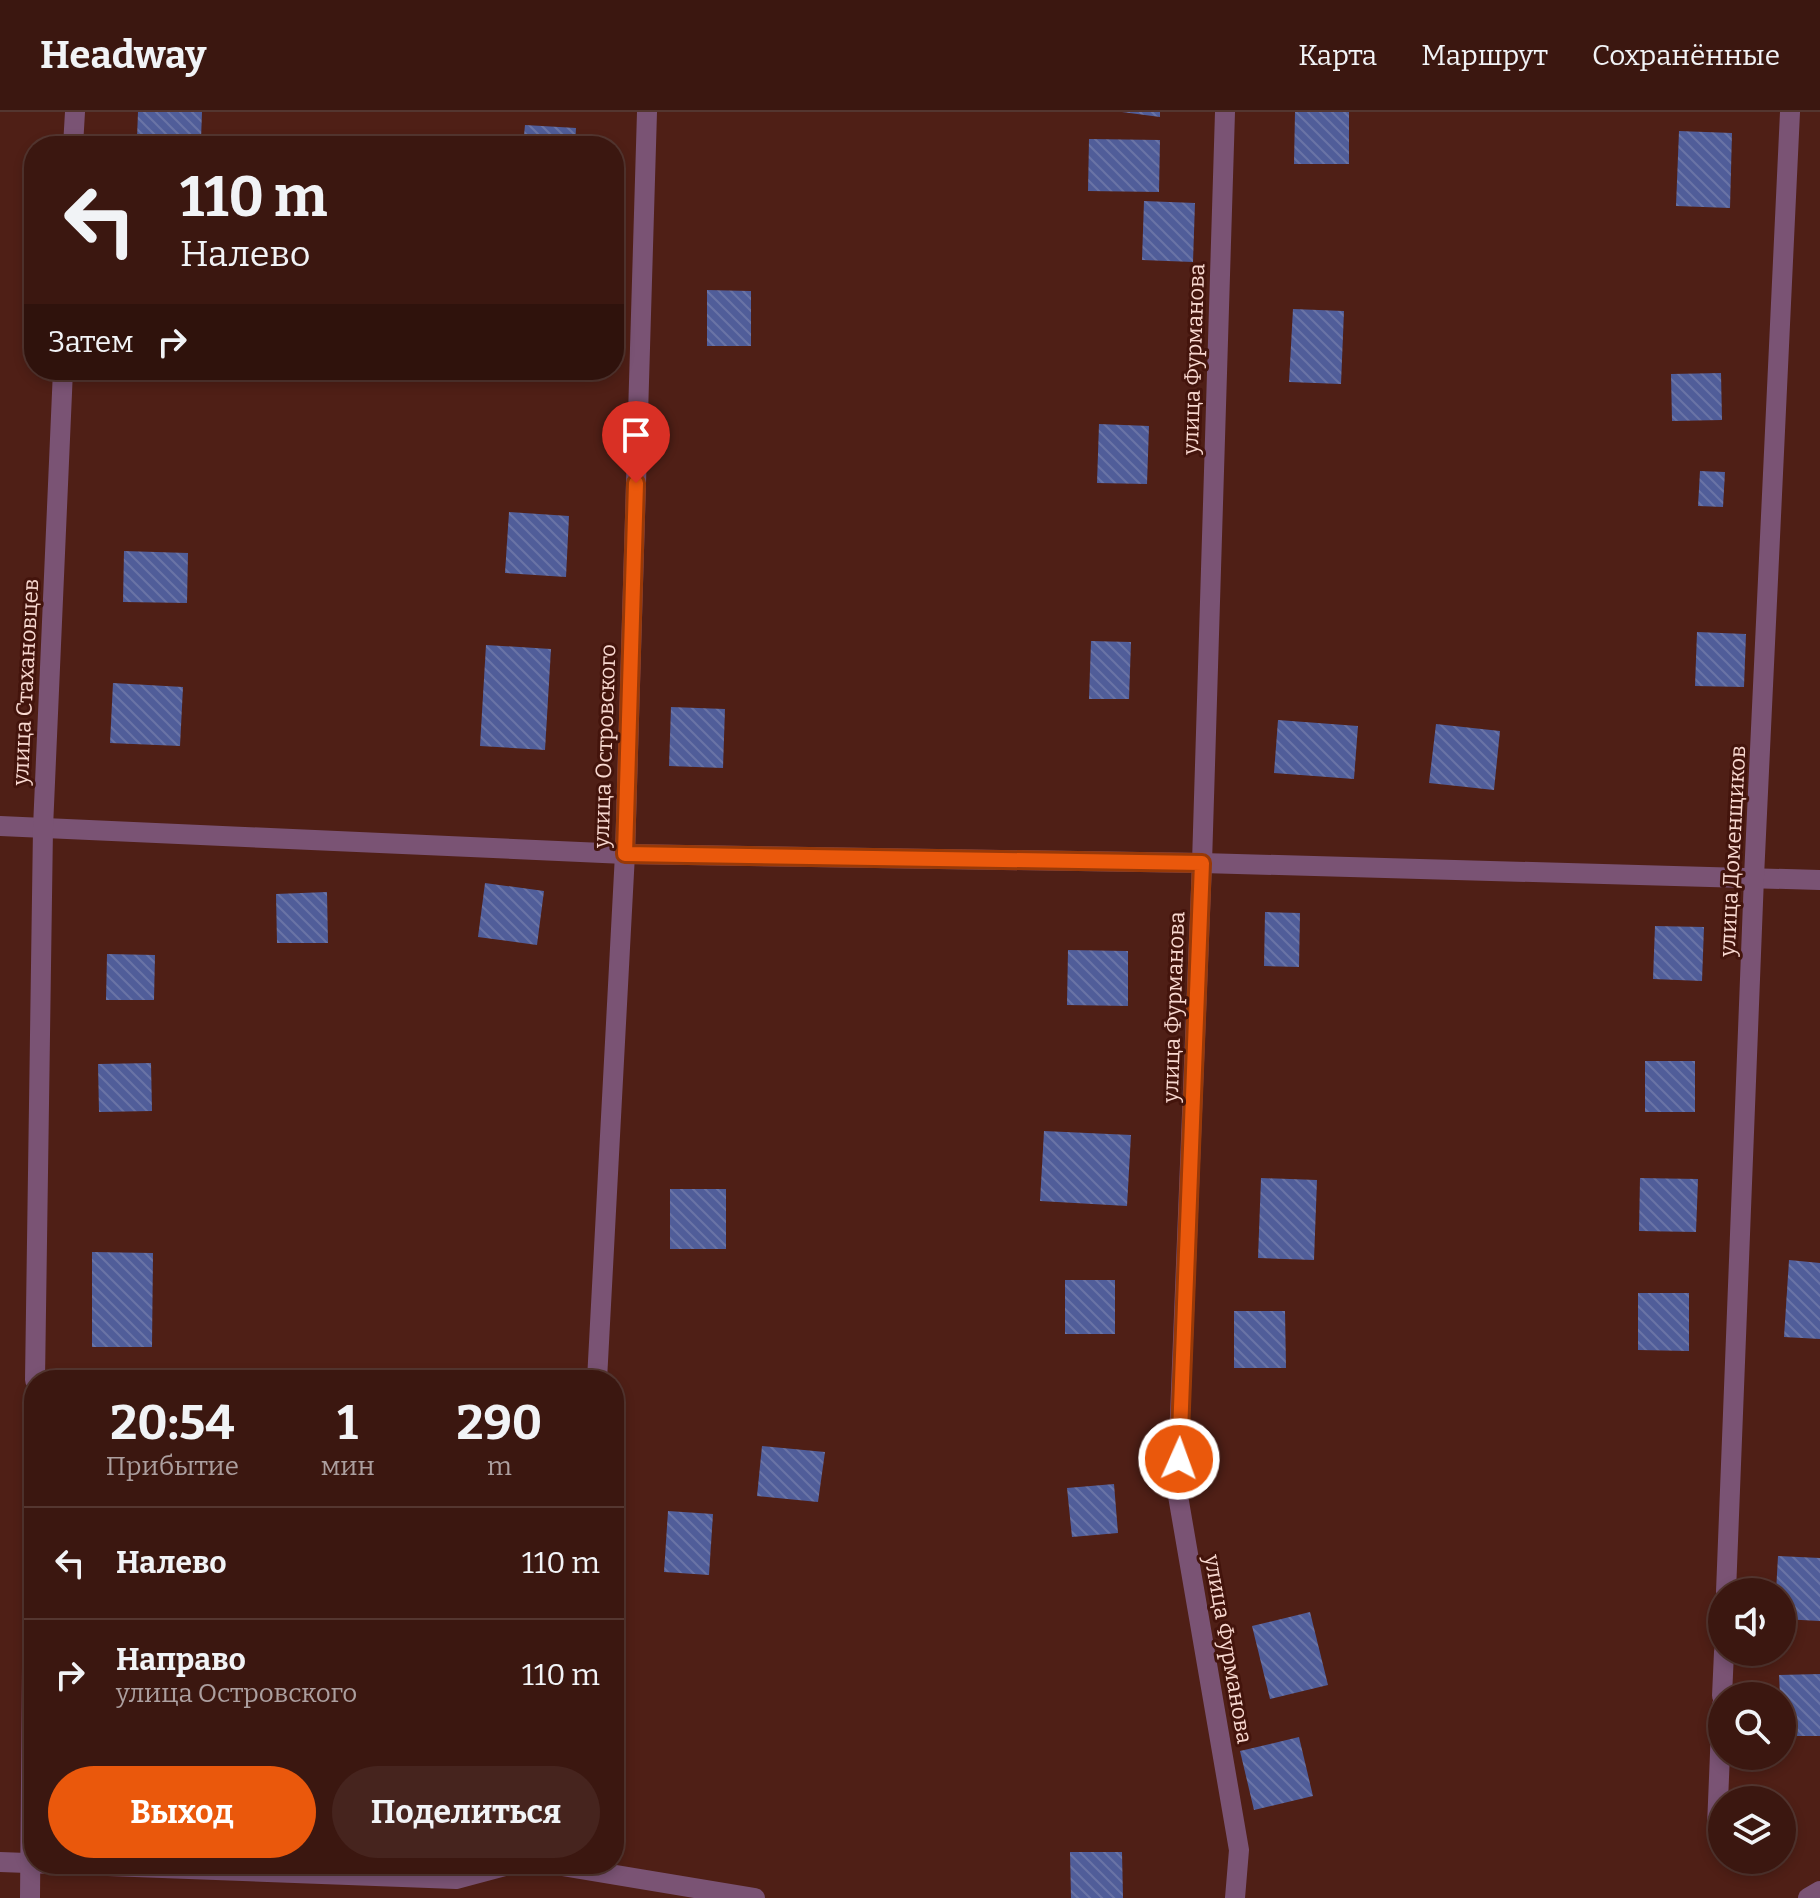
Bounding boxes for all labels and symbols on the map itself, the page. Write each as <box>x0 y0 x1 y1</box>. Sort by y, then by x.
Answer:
street label: улица Фурманова <box>1177 263 1210 456</box>
pin <box>602 401 670 483</box>
street label: улица Стахановцев <box>7 578 44 787</box>
street label: улица Островского <box>587 644 622 850</box>
street label: улица Доменщиков <box>1713 745 1752 958</box>
street label: улица Фурманова <box>1157 911 1190 1104</box>
position arrow <box>1137 1417 1221 1501</box>
street label: улица Фурманова <box>1198 1552 1258 1746</box>

